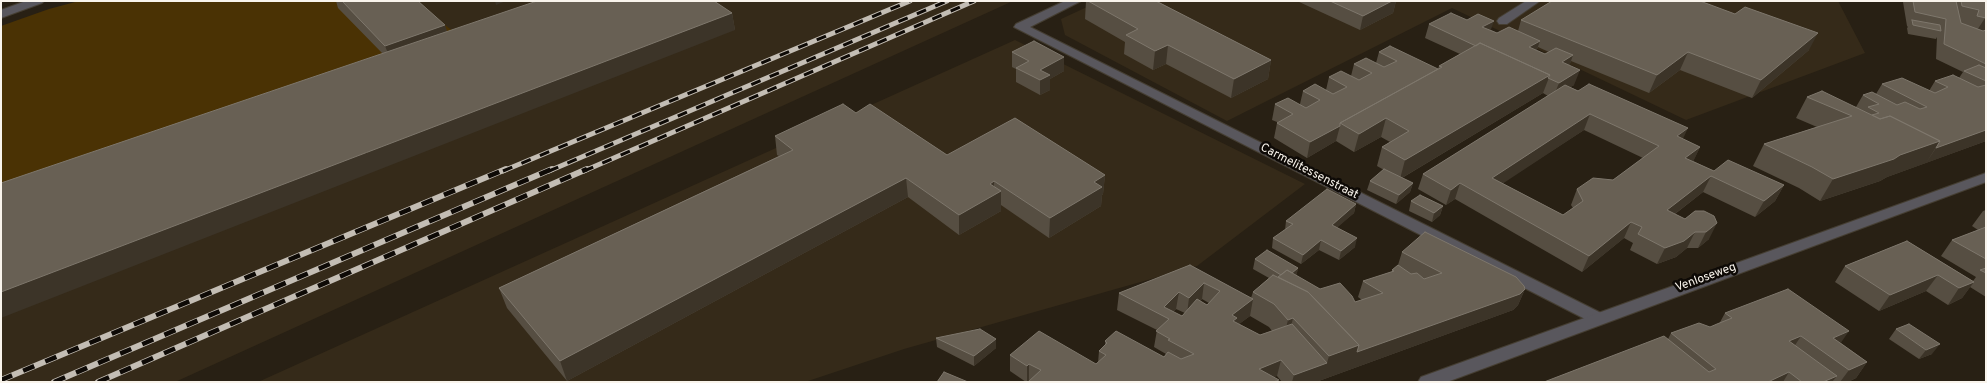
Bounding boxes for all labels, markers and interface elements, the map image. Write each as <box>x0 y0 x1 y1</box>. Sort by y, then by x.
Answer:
street label: Carmelitessenstraat <box>1258 141 1360 203</box>
street label: Venloseweg <box>1674 260 1738 296</box>

